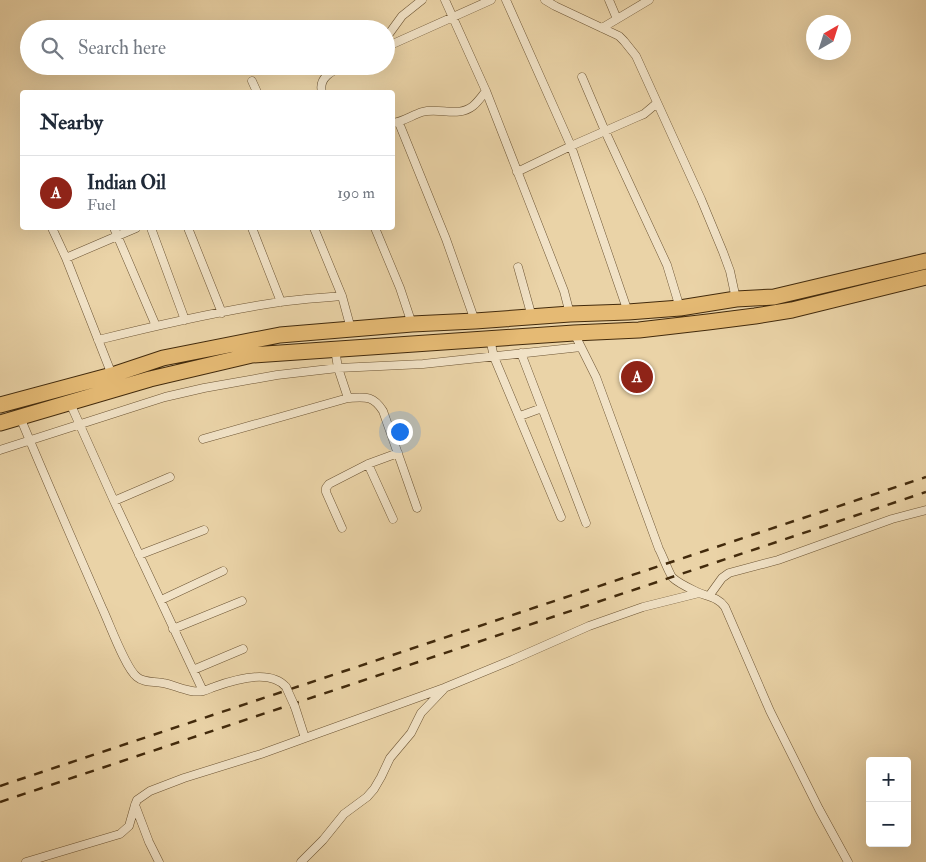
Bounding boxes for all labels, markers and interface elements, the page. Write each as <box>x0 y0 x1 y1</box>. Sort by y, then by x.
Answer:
north arrow <box>806 15 851 60</box>
search box <box>20 20 395 75</box>
icon: search <box>38 34 66 62</box>
text: Search here <box>78 36 166 60</box>
text: Nearby <box>40 109 103 136</box>
text: Indian Oil <box>87 171 166 195</box>
text: A <box>51 183 61 203</box>
text: 190 m <box>337 183 375 203</box>
text: Fuel <box>87 195 116 215</box>
pin: A <box>621 358 653 396</box>
your location <box>387 419 413 445</box>
map controls <box>866 757 911 847</box>
button: + <box>866 757 911 802</box>
button: − <box>866 802 911 847</box>

